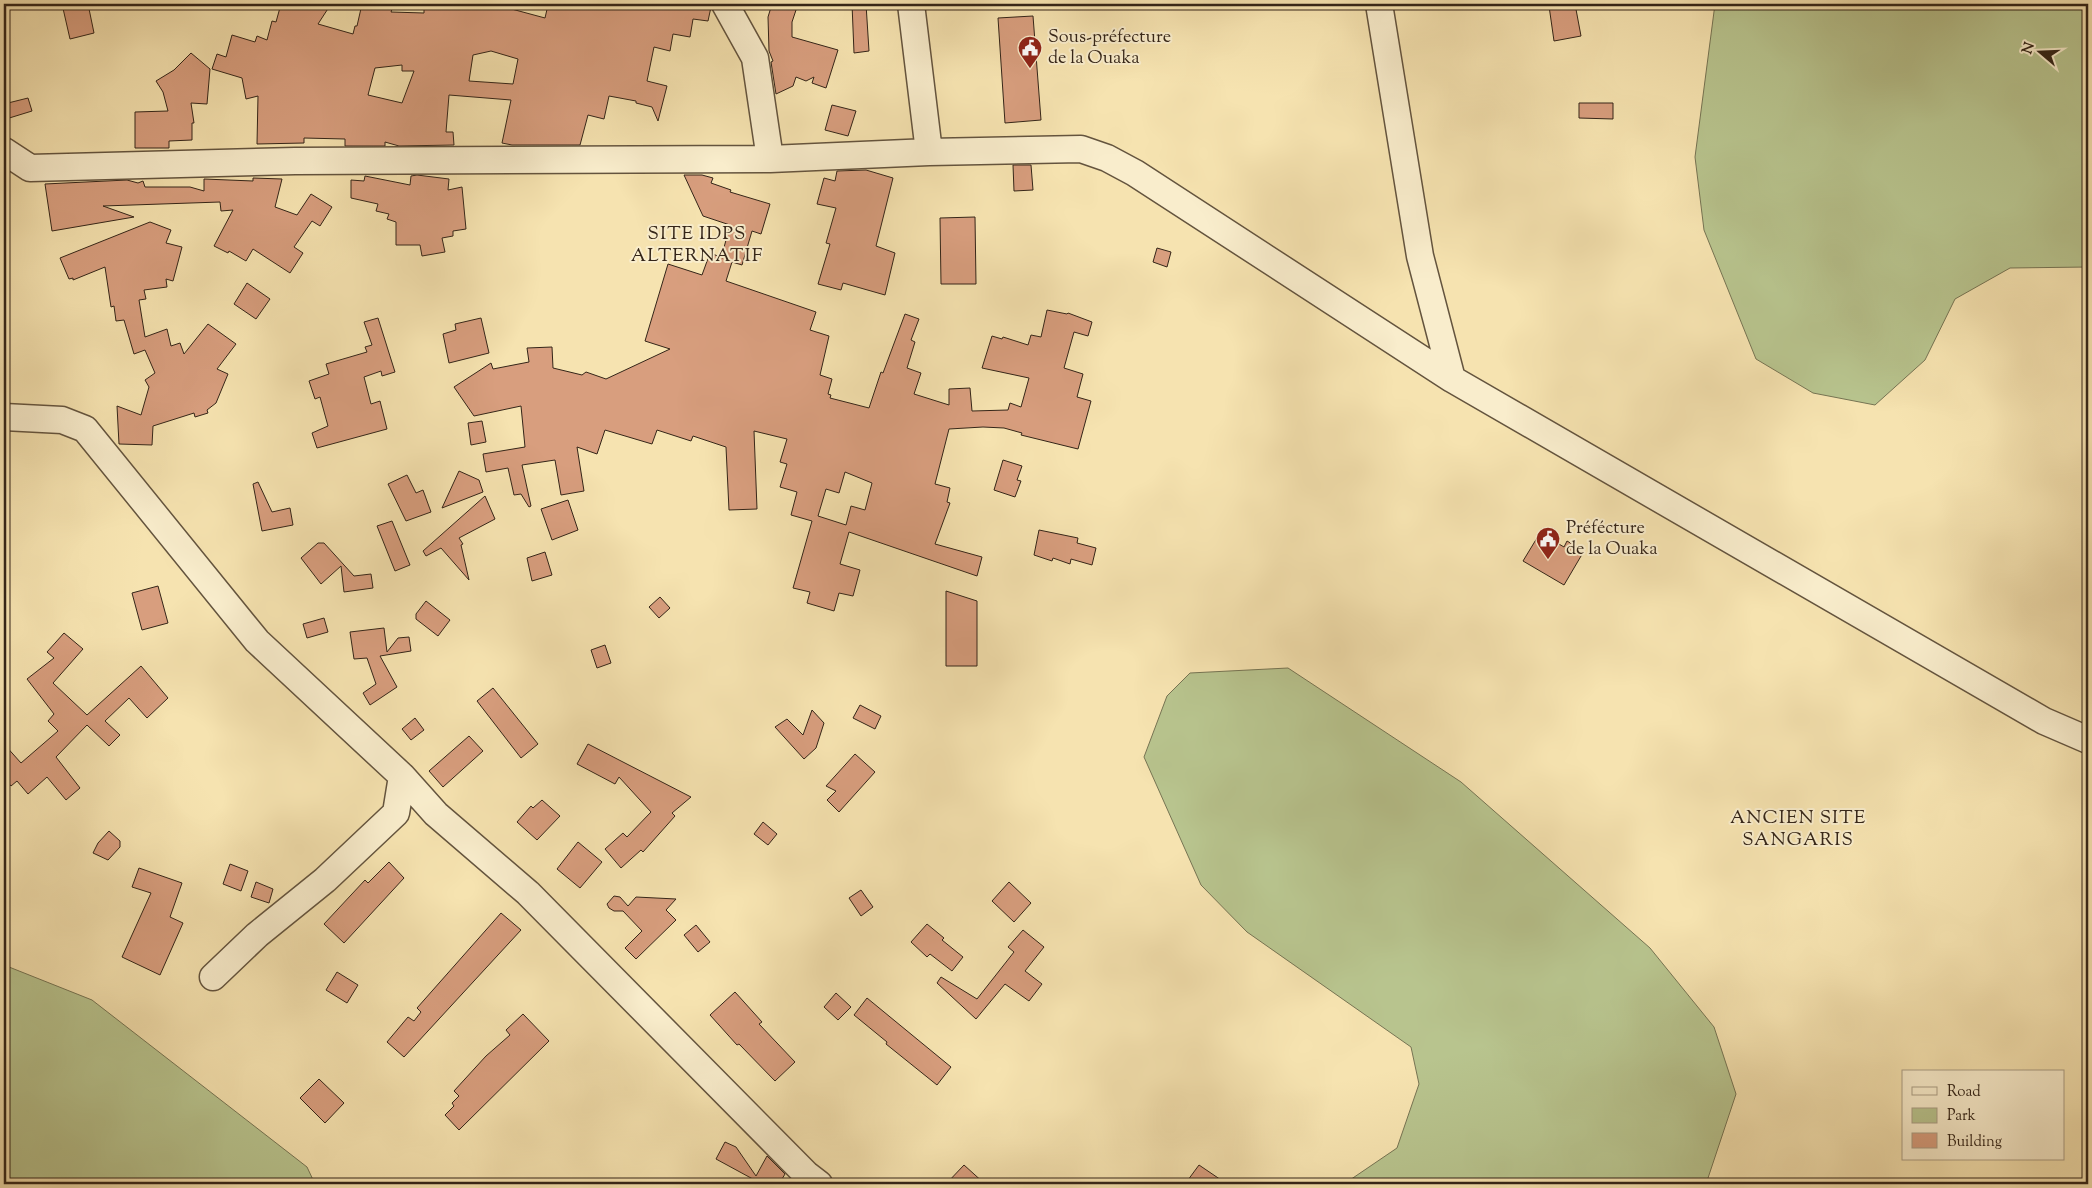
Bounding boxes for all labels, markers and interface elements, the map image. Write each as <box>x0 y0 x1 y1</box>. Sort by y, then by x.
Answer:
place label: Sous-préfecture de la Ouaka <box>1048 25 1171 72</box>
north arrow <box>2014 28 2064 78</box>
public building icon: Sous-préfecture de la Ouaka <box>1017 35 1043 69</box>
text: N <box>2018 40 2041 57</box>
district label: SITE IDPS ALTERNATIF <box>631 221 763 270</box>
place label: Préfécture de la Ouaka <box>1566 516 1658 563</box>
public building icon: Préfécture de la Ouaka <box>1535 526 1561 560</box>
district label: ANCIEN SITE SANGARIS <box>1730 805 1866 854</box>
legend <box>1902 1070 2064 1160</box>
text: Road <box>1947 1082 1981 1103</box>
text: Park <box>1947 1106 1976 1127</box>
text: Building <box>1947 1132 2002 1153</box>

